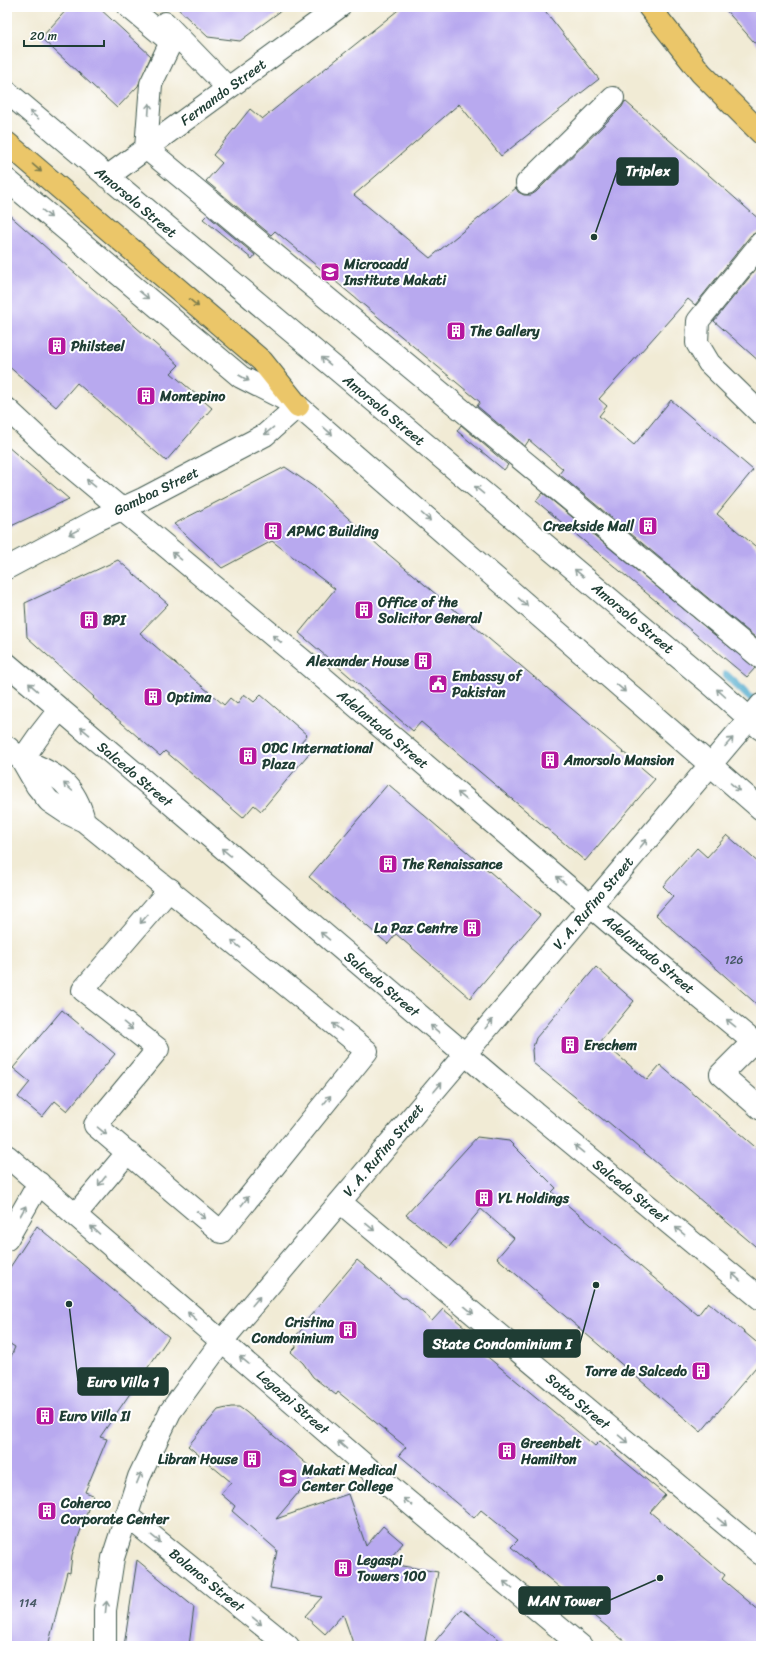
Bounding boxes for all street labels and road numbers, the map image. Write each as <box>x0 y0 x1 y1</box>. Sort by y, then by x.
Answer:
street label: Fernando Street <box>175 52 272 132</box>
street label: Amorsolo Street <box>88 160 183 245</box>
street label: Amorsolo Street <box>336 368 431 453</box>
street label: Gamboa Street <box>109 460 203 523</box>
street label: Amorsolo Street <box>585 576 680 661</box>
street label: Adelantado Street <box>330 683 434 776</box>
street label: Salcedo Street <box>91 735 179 815</box>
street label: V. A. Rufino Street <box>547 851 640 956</box>
street label: Adelantado Street <box>596 908 700 1001</box>
street label: Salcedo Street <box>338 945 426 1025</box>
street label: V. A. Rufino Street <box>337 1098 430 1203</box>
street label: Salcedo Street <box>587 1153 676 1231</box>
street label: Legazpi Street <box>251 1363 336 1442</box>
street label: Sotto Street <box>540 1367 617 1437</box>
street label: Bolanos Street <box>163 1542 251 1620</box>

